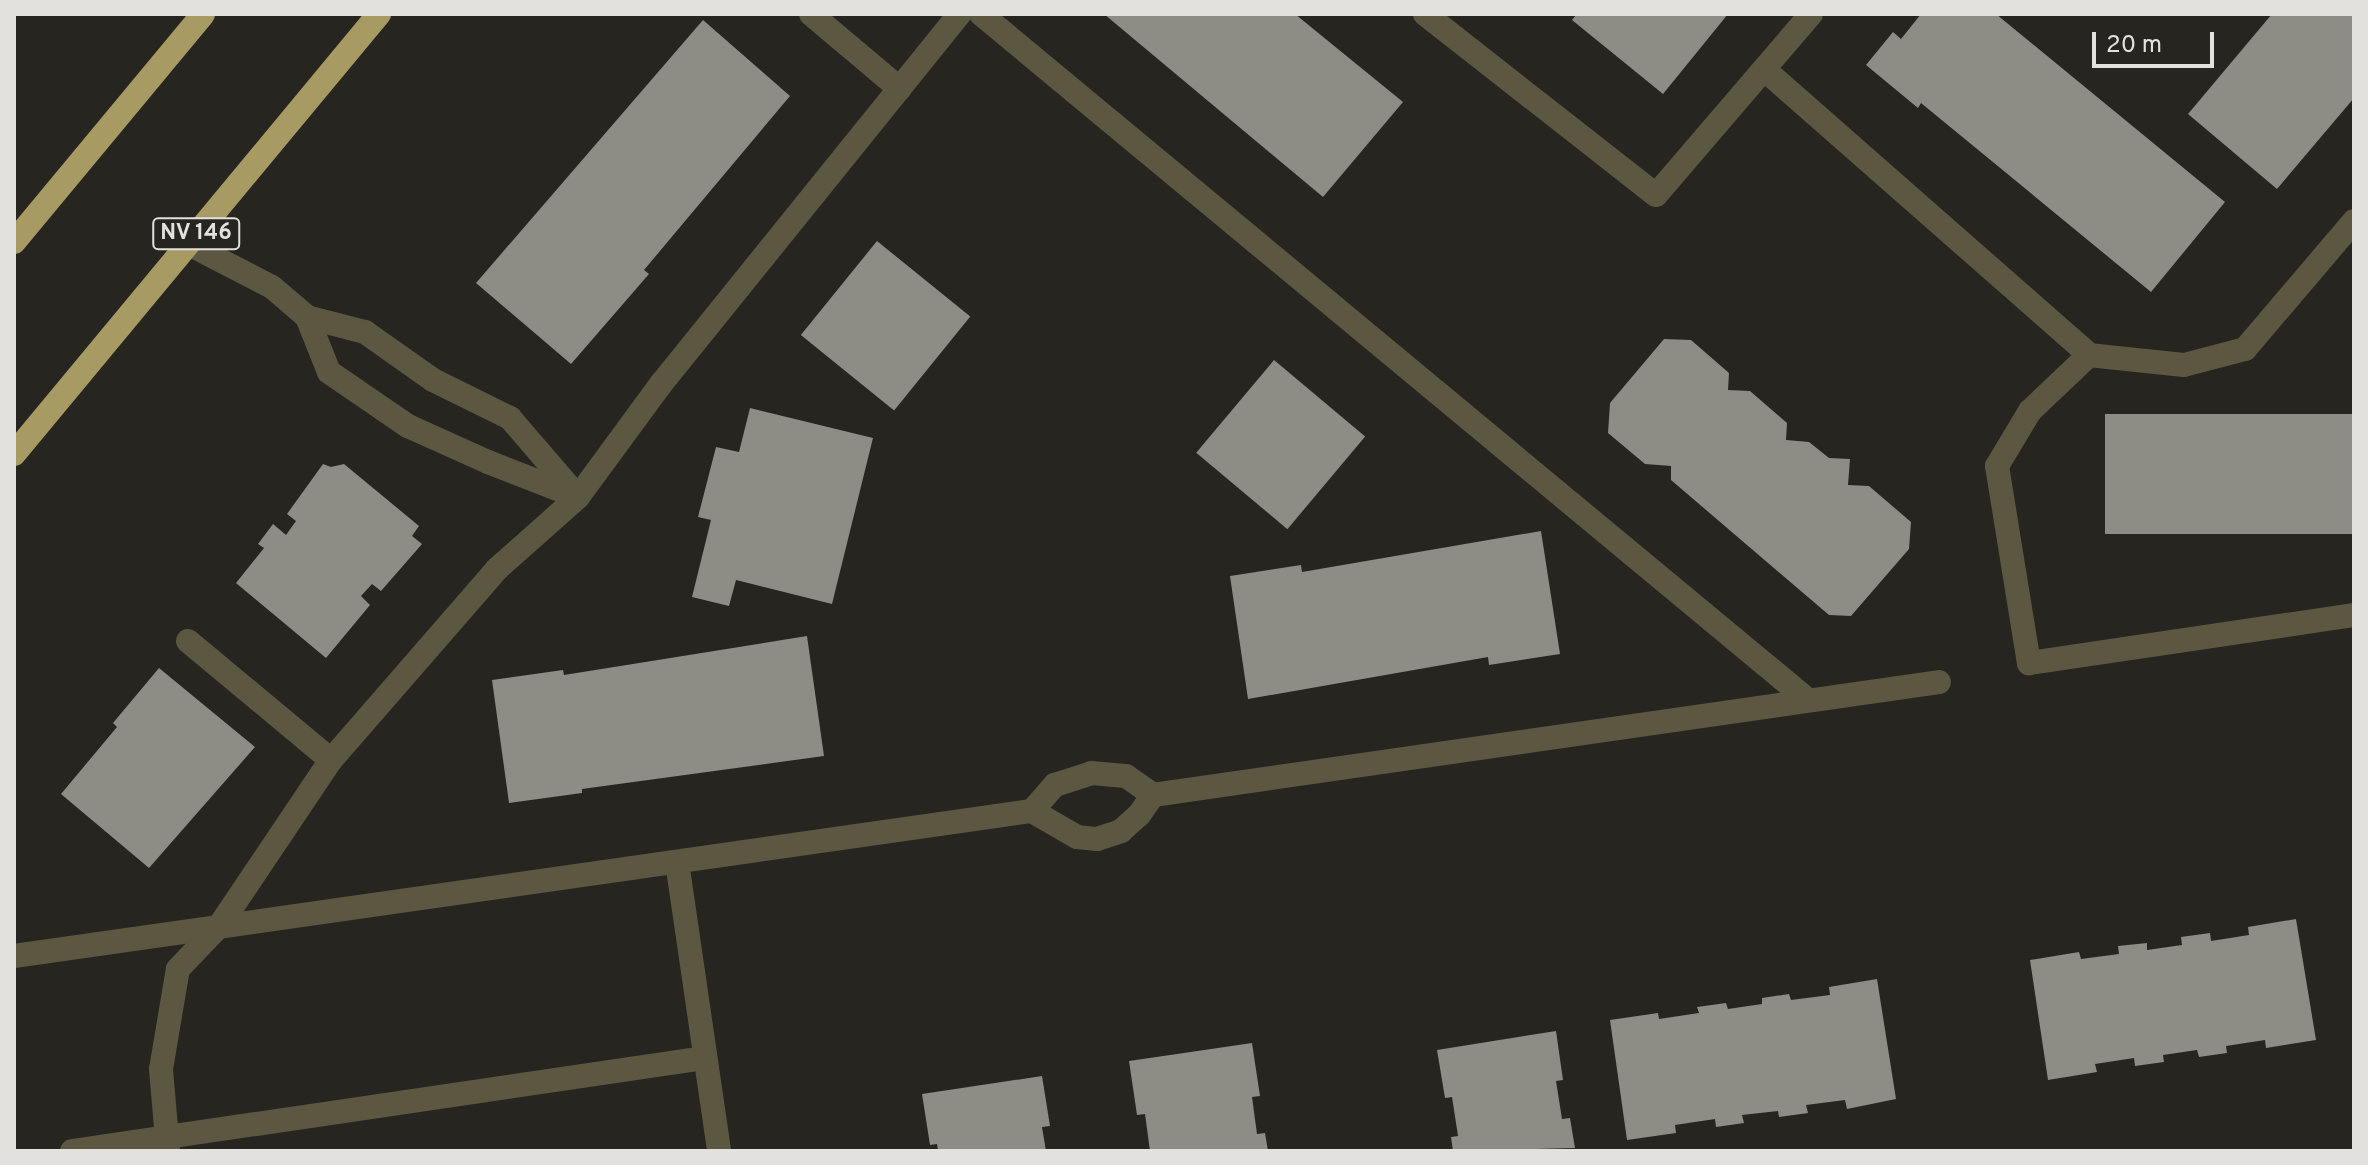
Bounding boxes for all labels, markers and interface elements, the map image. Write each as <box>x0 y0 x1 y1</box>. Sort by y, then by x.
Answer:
scale bar <box>2096 16 2218 66</box>
text: 20 m <box>2106 31 2162 61</box>
road number: NV 146 <box>150 216 242 252</box>

